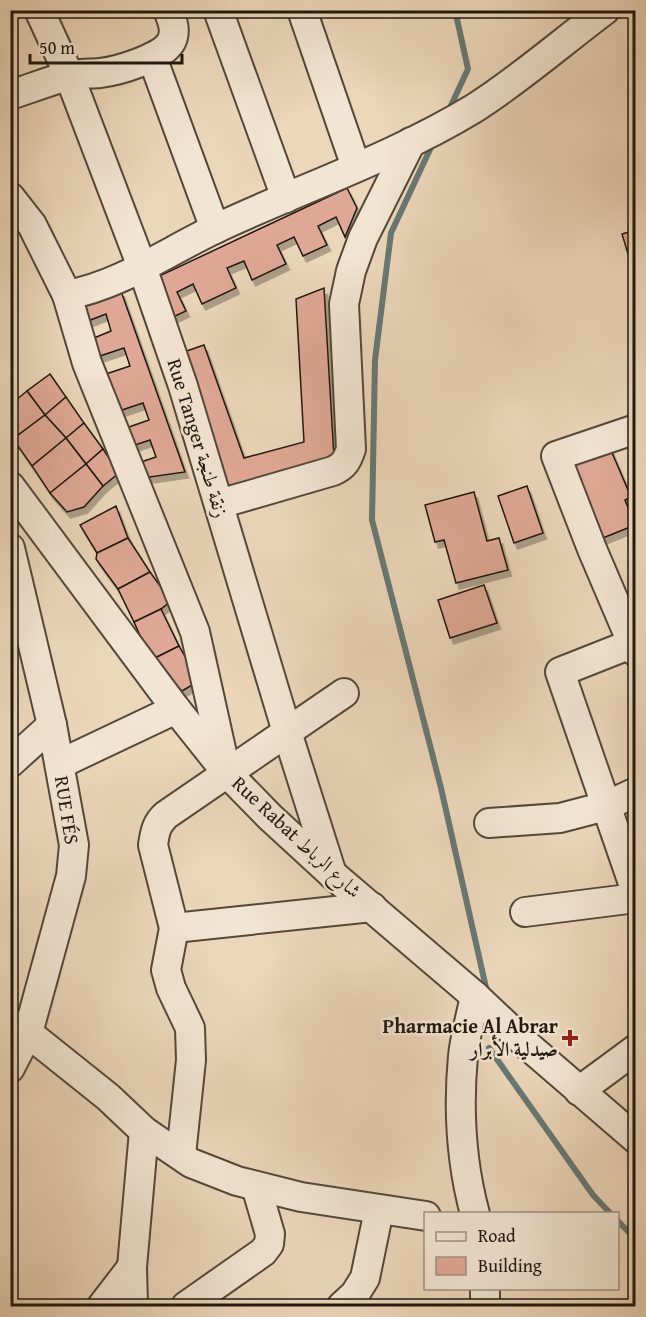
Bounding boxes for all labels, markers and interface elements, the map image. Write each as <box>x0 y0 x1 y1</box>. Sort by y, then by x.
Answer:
scale bar <box>30 27 182 65</box>
text: 50 m <box>39 34 75 61</box>
street label: Rue Tanger زنقة طنجة <box>160 355 236 521</box>
street label: Rue Rabat شارع الرباط <box>223 769 369 907</box>
street label: RUE FÉS <box>48 774 87 846</box>
place label: Pharmacie Al Abrar صيدلية الأبرار <box>383 1011 558 1063</box>
marker: Pharmacie Al Abrar صيدلية الأبرار <box>563 1031 577 1045</box>
legend <box>424 1212 619 1290</box>
text: Road <box>478 1222 516 1249</box>
text: Building <box>478 1252 542 1279</box>

